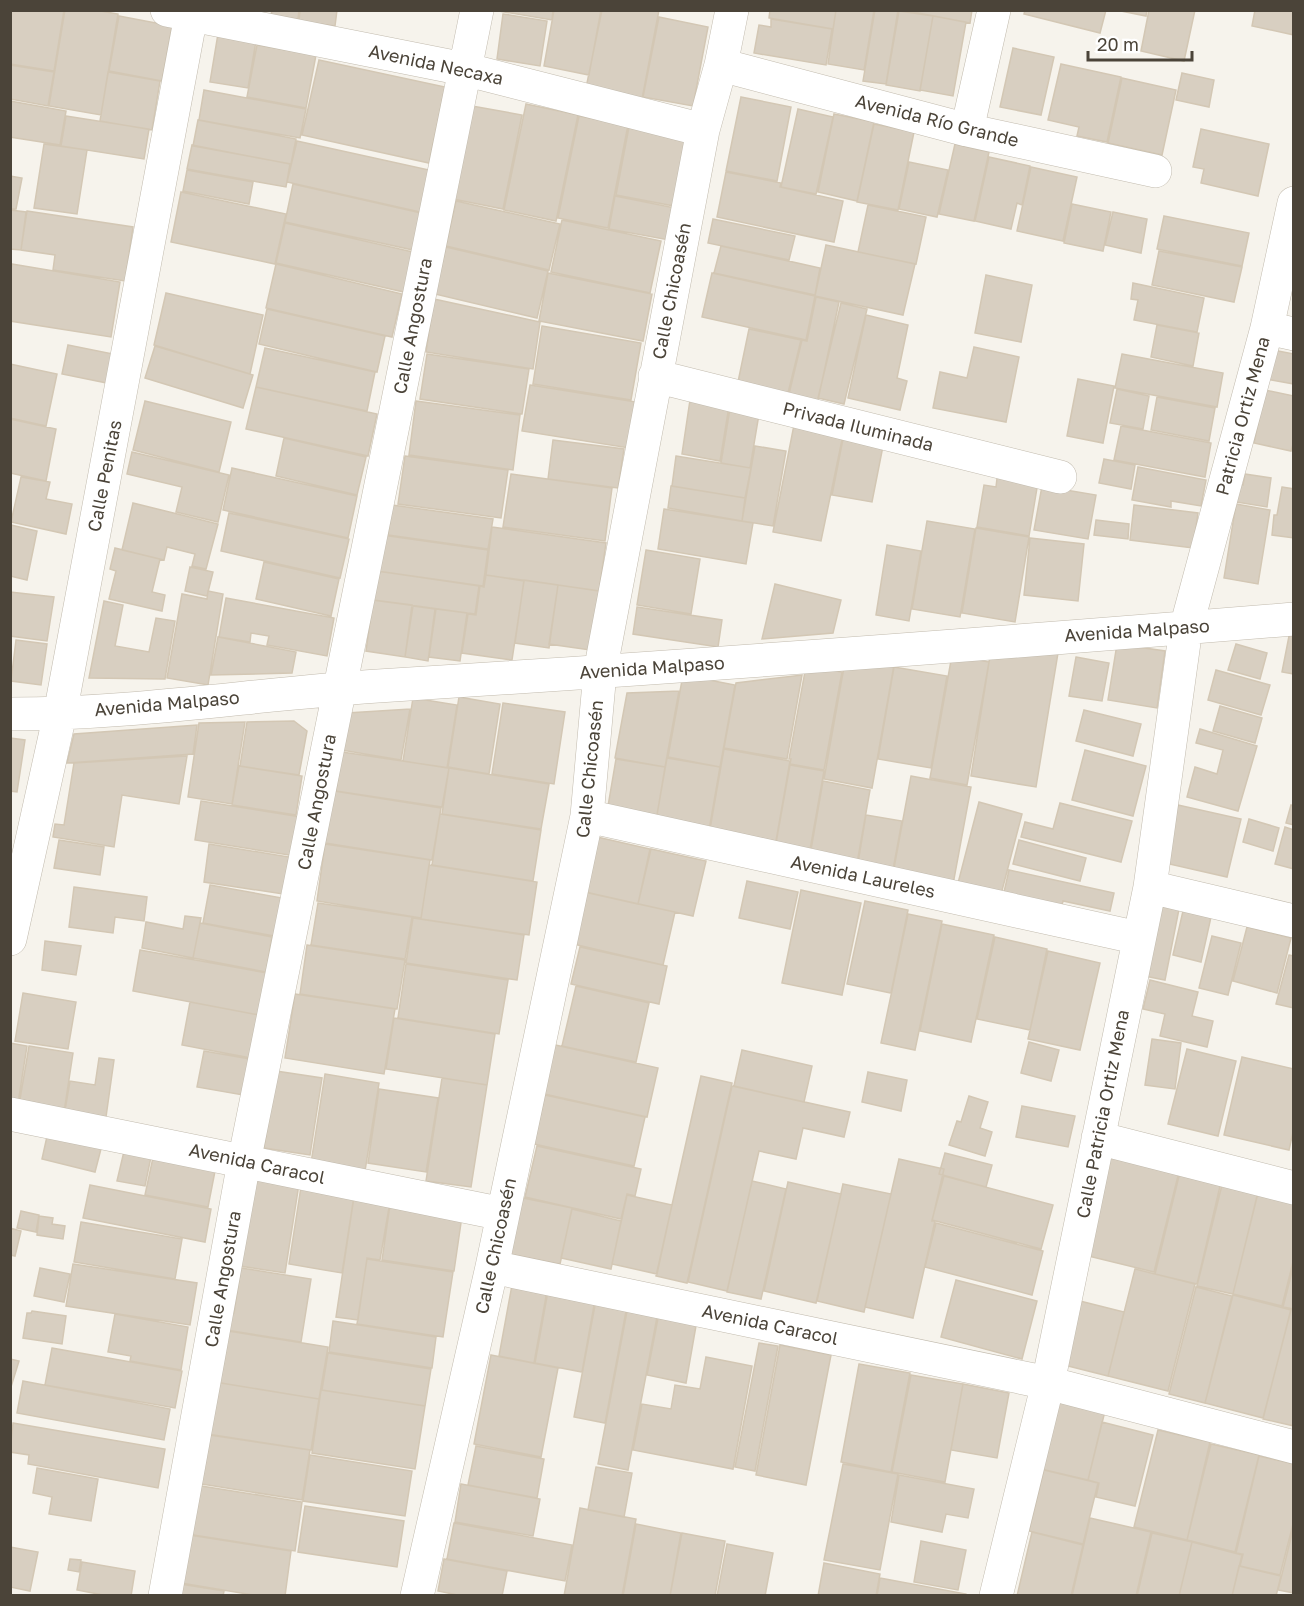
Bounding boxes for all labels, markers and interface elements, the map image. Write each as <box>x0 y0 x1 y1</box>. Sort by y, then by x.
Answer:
scale bar <box>1088 24 1192 62</box>
text: 20 m <box>1097 33 1139 55</box>
street label: Avenida Necaxa <box>367 39 505 89</box>
street label: Avenida Río Grande <box>853 89 1021 151</box>
street label: Calle Chicoasén <box>647 221 695 361</box>
street label: Calle Angostura <box>388 256 436 396</box>
street label: Patricia Ortiz Mena <box>1210 334 1274 498</box>
street label: Privada Iluminada <box>781 397 936 455</box>
street label: Calle Penitas <box>82 418 126 534</box>
street label: Avenida Malpaso <box>1063 614 1210 646</box>
street label: Avenida Malpaso <box>578 651 725 683</box>
street label: Avenida Malpaso <box>93 686 240 720</box>
street label: Calle Chicoasén <box>571 699 607 839</box>
street label: Calle Angostura <box>292 732 340 872</box>
street label: Avenida Laureles <box>789 850 937 902</box>
street label: Calle Patricia Ortiz Mena <box>1071 1008 1133 1220</box>
street label: Avenida Caracol <box>187 1138 327 1188</box>
street label: Calle Chicoasén <box>470 1176 520 1316</box>
street label: Calle Angostura <box>199 1209 245 1349</box>
street label: Avenida Caracol <box>700 1299 840 1349</box>

